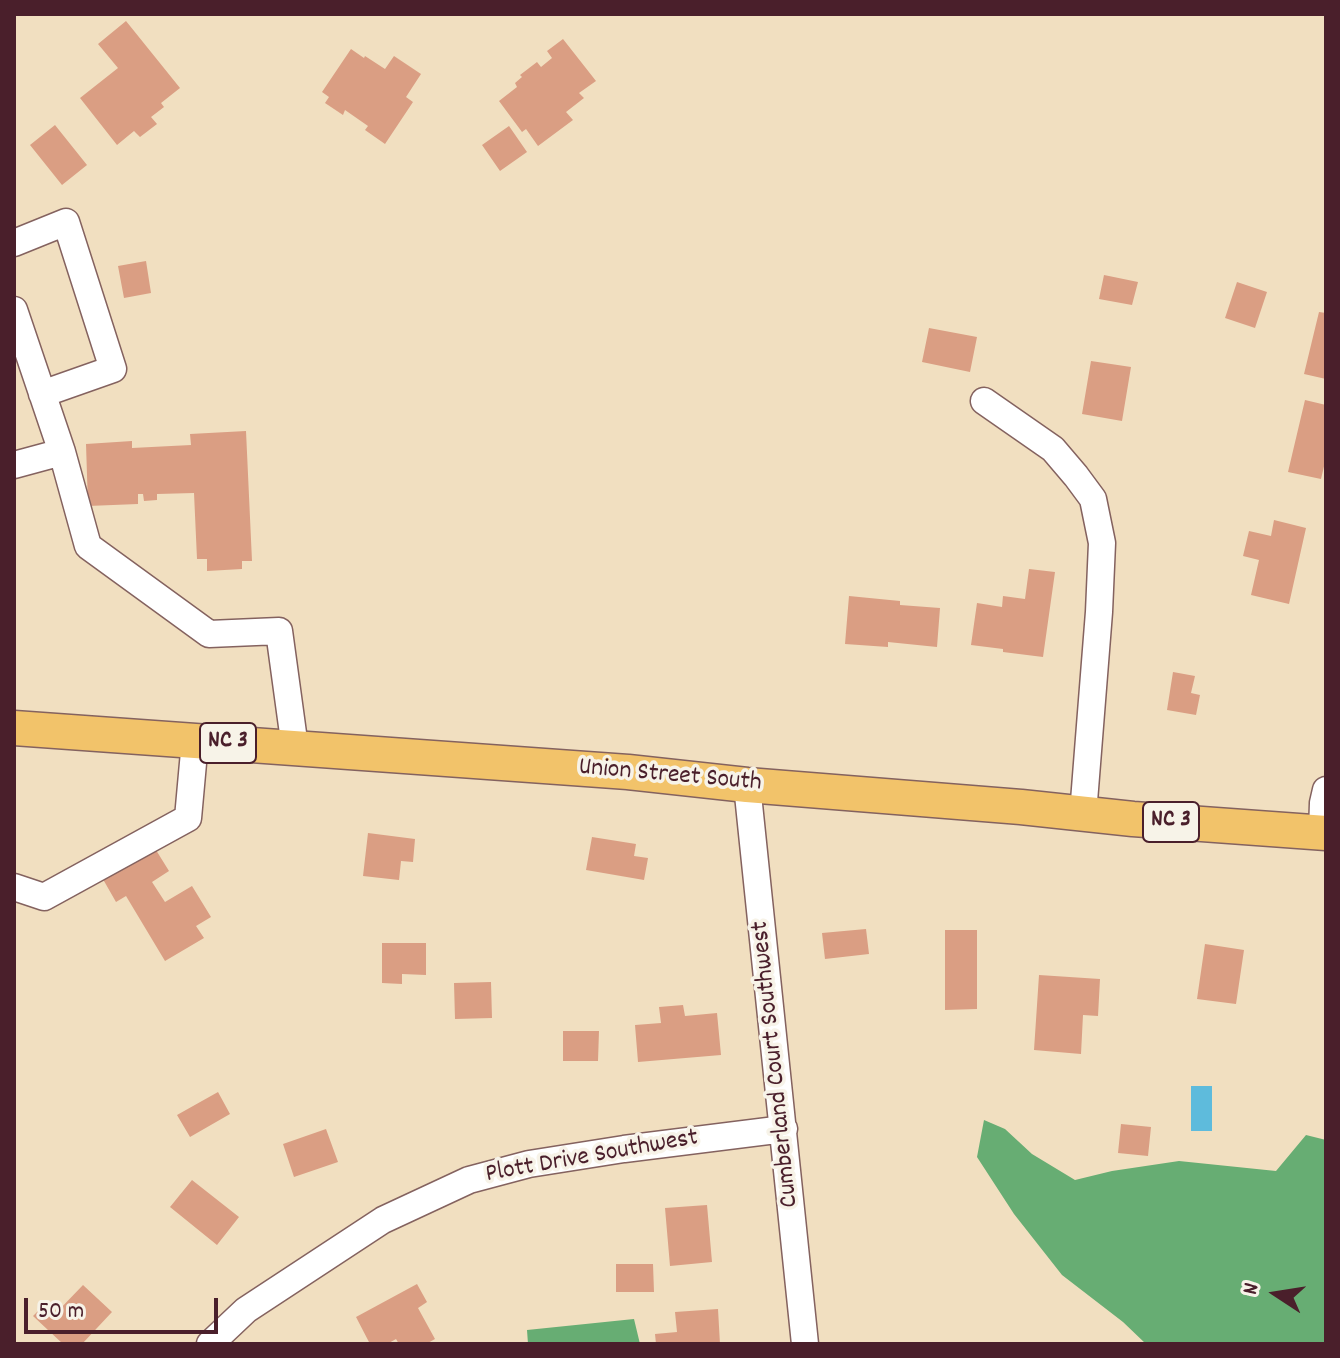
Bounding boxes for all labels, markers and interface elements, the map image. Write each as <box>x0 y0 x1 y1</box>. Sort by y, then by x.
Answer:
road number: NC 3 <box>200 723 256 763</box>
street label: Union Street South <box>577 753 763 801</box>
road number: NC 3 <box>1143 802 1199 842</box>
street label: Cumberland Court Southwest <box>746 919 808 1209</box>
street label: Plott Drive Southwest <box>483 1124 701 1192</box>
north arrow <box>1236 1254 1316 1334</box>
text: N <box>1236 1280 1268 1297</box>
scale bar <box>28 1282 222 1332</box>
text: 50 m <box>38 1295 84 1329</box>

